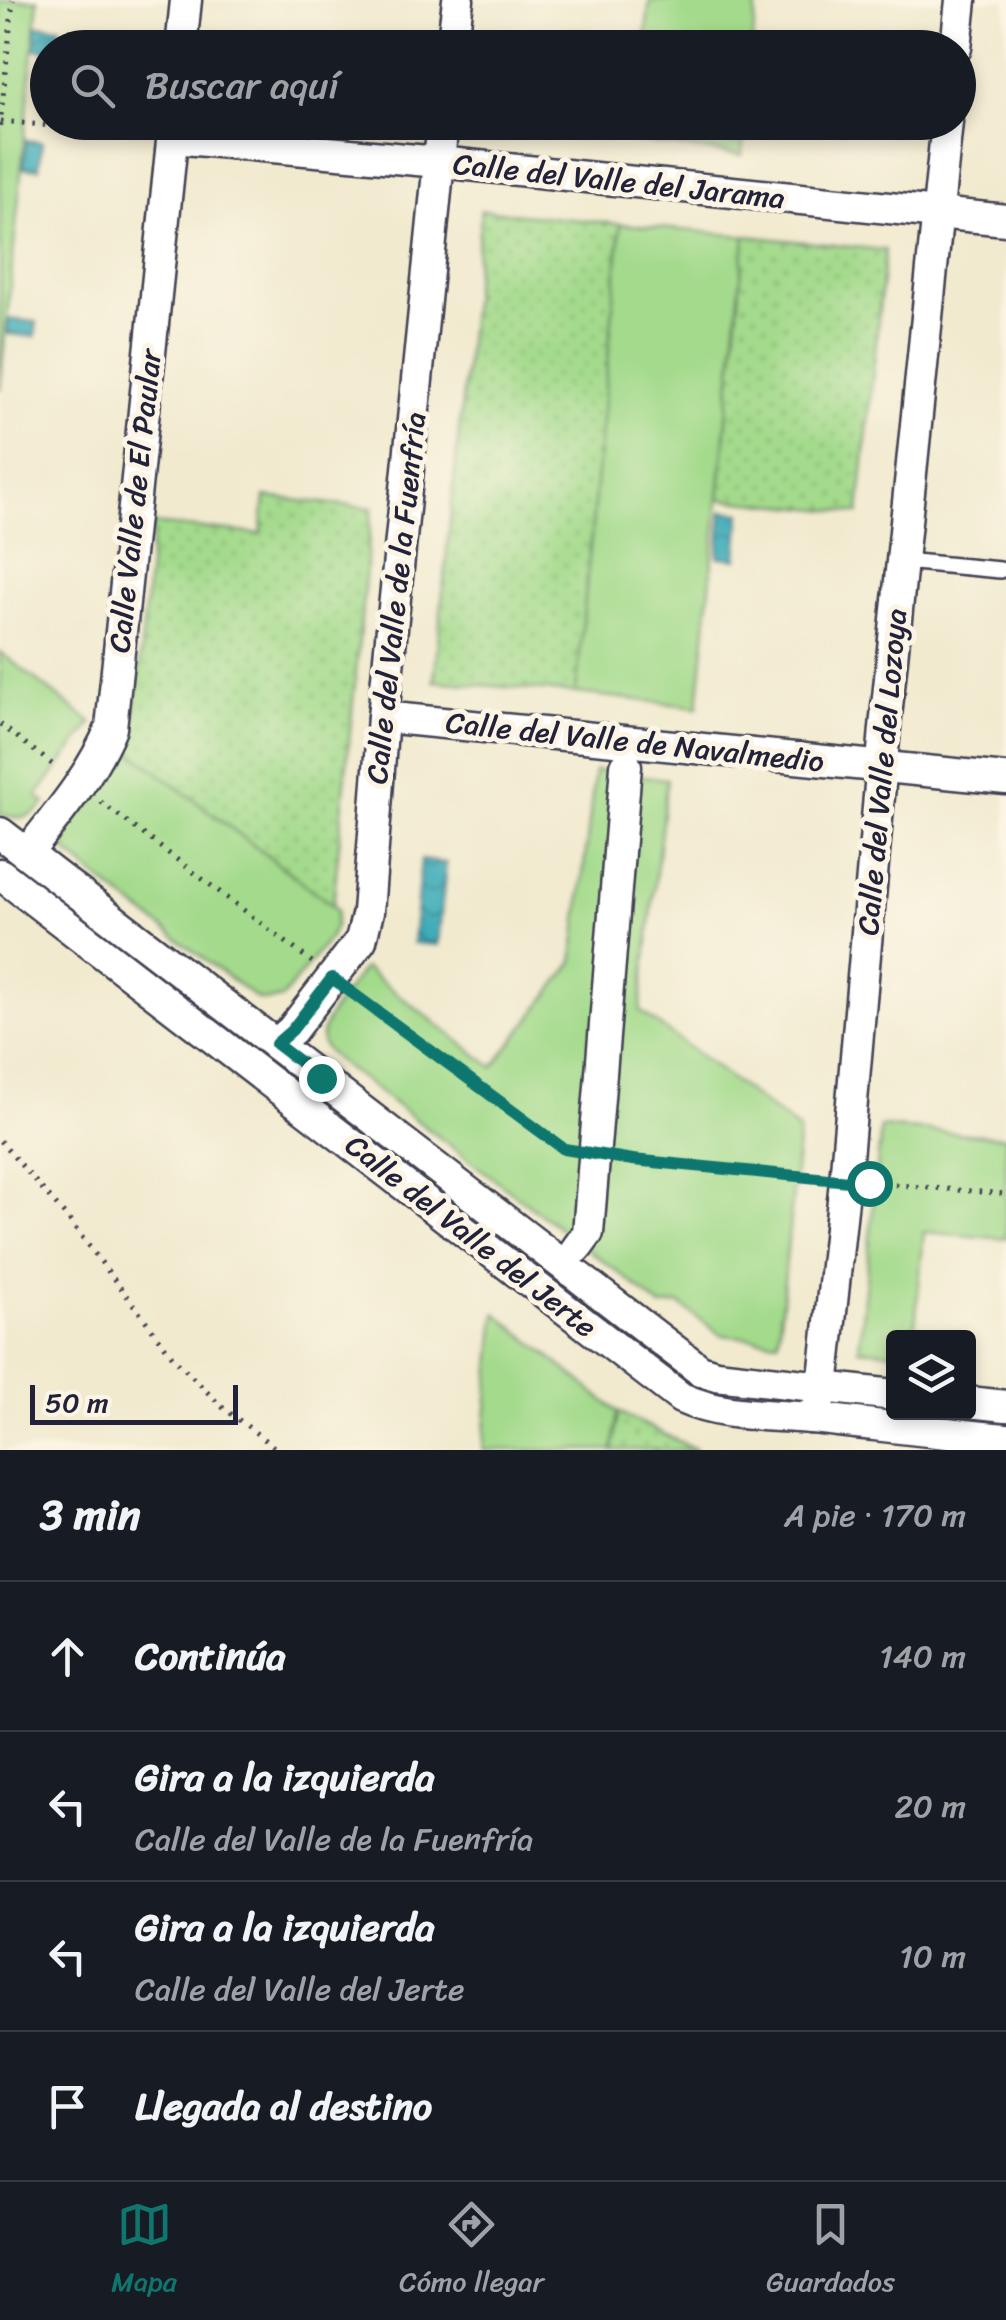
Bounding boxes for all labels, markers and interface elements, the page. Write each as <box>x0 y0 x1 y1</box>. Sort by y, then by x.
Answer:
search box <box>30 30 976 140</box>
text: Buscar aquí <box>145 52 339 119</box>
icon: search <box>65 58 120 113</box>
street label: Calle del Valle del Jarama <box>451 137 787 225</box>
street label: Calle Valle de El Paular <box>92 345 178 655</box>
street label: Calle del Valle de la Fuenfría <box>350 409 442 787</box>
street label: Calle del Valle del Lozoya <box>841 606 923 938</box>
street label: Calle del Valle de Navalmedio <box>443 695 827 789</box>
route end <box>299 1056 345 1102</box>
street label: Calle del Valle del Jerte <box>333 1120 609 1352</box>
route start <box>847 1161 893 1207</box>
map controls <box>886 1330 976 1420</box>
button: layers <box>886 1330 976 1420</box>
text: 50 m <box>45 1378 109 1427</box>
scale bar <box>30 1380 238 1424</box>
text: 3 min <box>40 1478 140 1552</box>
text: A pie · 170 m <box>784 1487 966 1544</box>
text: Continúa <box>135 1623 286 1690</box>
text: 140 m <box>879 1628 966 1685</box>
icon: ahead <box>40 1629 95 1684</box>
text: Gira a la izquierda <box>135 1744 435 1811</box>
text: 20 m <box>894 1778 966 1835</box>
icon: left <box>40 1779 95 1834</box>
text: Calle del Valle de la Fuenfría <box>135 1811 533 1868</box>
text: Gira a la izquierda <box>135 1894 435 1961</box>
text: 10 m <box>899 1928 966 1985</box>
icon: left <box>40 1929 95 1984</box>
text: Calle del Valle del Jerte <box>135 1961 464 2018</box>
text: Llegada al destino <box>135 2073 432 2140</box>
icon: arrive <box>40 2079 95 2134</box>
tab: Mapa <box>111 2197 177 2306</box>
tab: Cómo llegar <box>399 2197 544 2306</box>
tab: Guardados <box>766 2197 895 2306</box>

